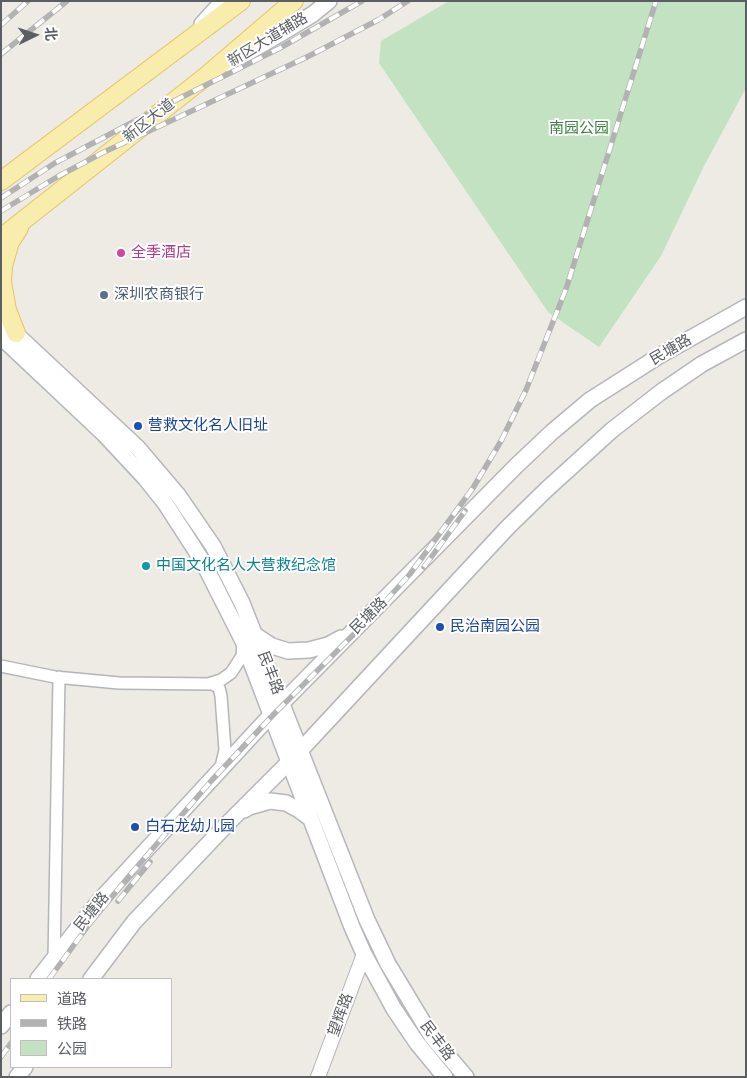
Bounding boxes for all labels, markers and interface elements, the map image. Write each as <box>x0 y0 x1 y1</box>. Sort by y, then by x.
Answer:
street label: 新区大道辅路 <box>225 9 311 71</box>
north arrow <box>10 10 60 60</box>
text: 北 <box>41 26 59 41</box>
street label: 新区大道 <box>120 95 178 147</box>
park label: 南园公园 <box>549 120 609 138</box>
place label: 全季酒店 <box>131 244 191 262</box>
marker: 全季酒店 <box>115 247 127 259</box>
place label: 深圳农商银行 <box>114 286 204 304</box>
marker: 深圳农商银行 <box>98 289 110 301</box>
street label: 民塘路 <box>647 331 695 369</box>
place label: 营救文化名人旧址 <box>148 417 268 435</box>
marker: 营救文化名人旧址 <box>132 420 144 432</box>
place label: 中国文化名人大营救纪念馆 <box>156 557 336 575</box>
marker: 中国文化名人大营救纪念馆 <box>140 560 152 572</box>
street label: 民塘路 <box>347 594 391 638</box>
place label: 民治南园公园 <box>450 618 540 636</box>
marker: 民治南园公园 <box>434 621 446 633</box>
street label: 民丰路 <box>254 649 286 697</box>
place label: 白石龙幼儿园 <box>145 818 235 836</box>
marker: 白石龙幼儿园 <box>129 821 141 833</box>
street label: 民塘路 <box>71 889 113 935</box>
legend <box>10 978 172 1068</box>
text: 道路 <box>57 990 87 1008</box>
street label: 望辉路 <box>325 991 357 1039</box>
text: 铁路 <box>57 1015 87 1033</box>
street label: 民丰路 <box>416 1018 458 1064</box>
text: 公园 <box>57 1040 87 1058</box>

